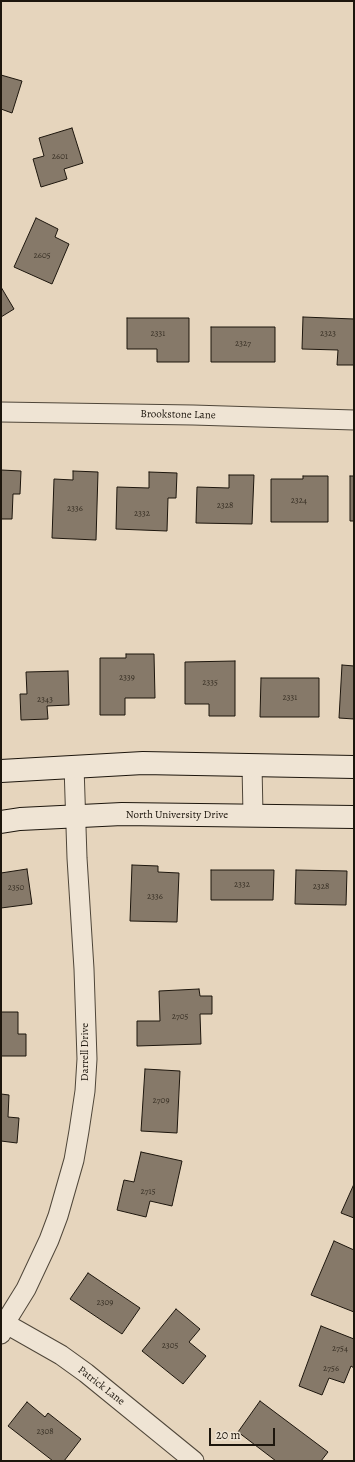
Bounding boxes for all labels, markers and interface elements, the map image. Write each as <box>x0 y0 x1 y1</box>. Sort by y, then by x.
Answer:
house number: 2601 <box>52 152 68 162</box>
house number: 2605 <box>33 251 51 261</box>
house number: 2331 <box>151 329 165 339</box>
house number: 2323 <box>320 329 336 339</box>
house number: 2327 <box>235 339 251 349</box>
street label: Brookstone Lane <box>140 408 216 422</box>
house number: 2324 <box>291 496 307 506</box>
house number: 2328 <box>217 501 233 511</box>
house number: 2336 <box>67 504 83 514</box>
house number: 2332 <box>134 509 150 519</box>
house number: 2339 <box>119 673 135 683</box>
house number: 2335 <box>202 678 218 688</box>
house number: 2331 <box>283 693 297 703</box>
house number: 2343 <box>37 695 53 705</box>
street label: North University Drive <box>126 808 228 822</box>
house number: 2332 <box>234 880 250 890</box>
house number: 2328 <box>313 882 329 892</box>
house number: 2350 <box>8 883 24 893</box>
house number: 2336 <box>147 892 163 902</box>
house number: 2705 <box>172 1012 188 1022</box>
street label: Darrell Drive <box>78 1023 92 1081</box>
house number: 2709 <box>153 1096 169 1106</box>
house number: 2715 <box>140 1187 156 1197</box>
house number: 2309 <box>97 1298 113 1308</box>
house number: 2305 <box>162 1341 178 1351</box>
house number: 2754 <box>332 1344 348 1354</box>
street label: Patrick Lane <box>75 1364 127 1408</box>
house number: 2756 <box>323 1364 339 1374</box>
scale bar <box>211 1420 277 1446</box>
house number: 2308 <box>36 1427 54 1437</box>
text: 20 m <box>216 1427 240 1443</box>

